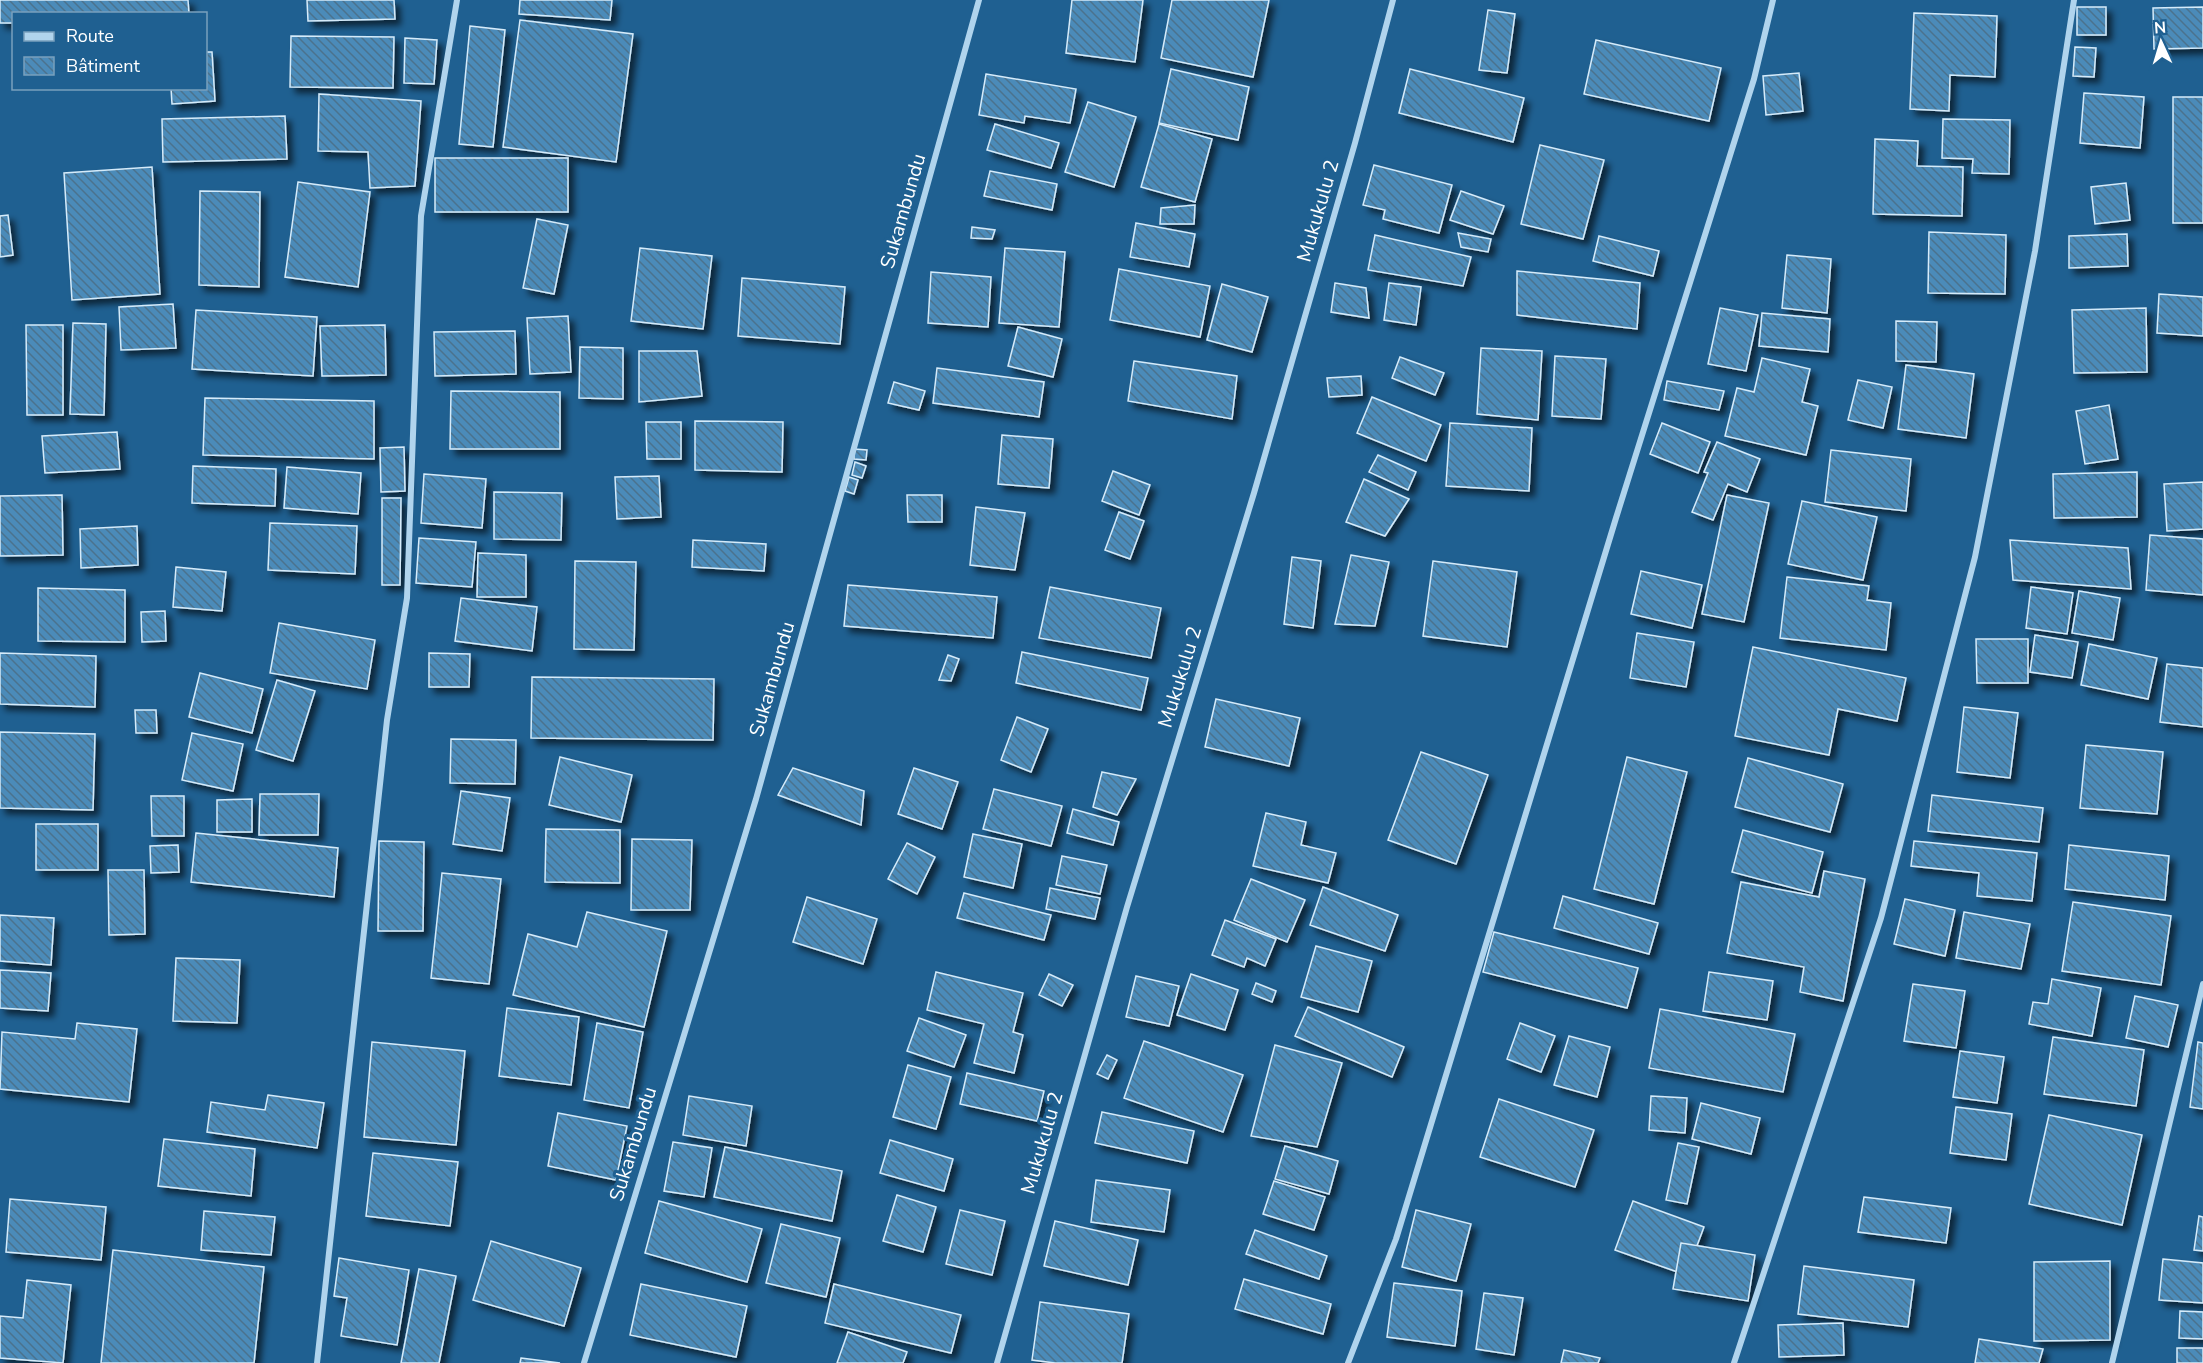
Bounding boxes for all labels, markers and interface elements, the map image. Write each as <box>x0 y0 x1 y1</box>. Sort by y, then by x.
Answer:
legend <box>12 12 207 90</box>
north arrow <box>2131 12 2191 72</box>
text: N <box>2153 17 2167 39</box>
text: Route <box>66 24 114 48</box>
text: Bâtiment <box>66 54 140 78</box>
street label: Sukambundu <box>874 150 932 272</box>
street label: Mukukulu 2 <box>1291 157 1345 265</box>
street label: Sukambundu <box>743 618 801 740</box>
street label: Mukukulu 2 <box>1152 623 1208 731</box>
street label: Sukambundu <box>603 1084 663 1204</box>
street label: Mukukulu 2 <box>1015 1089 1069 1197</box>

